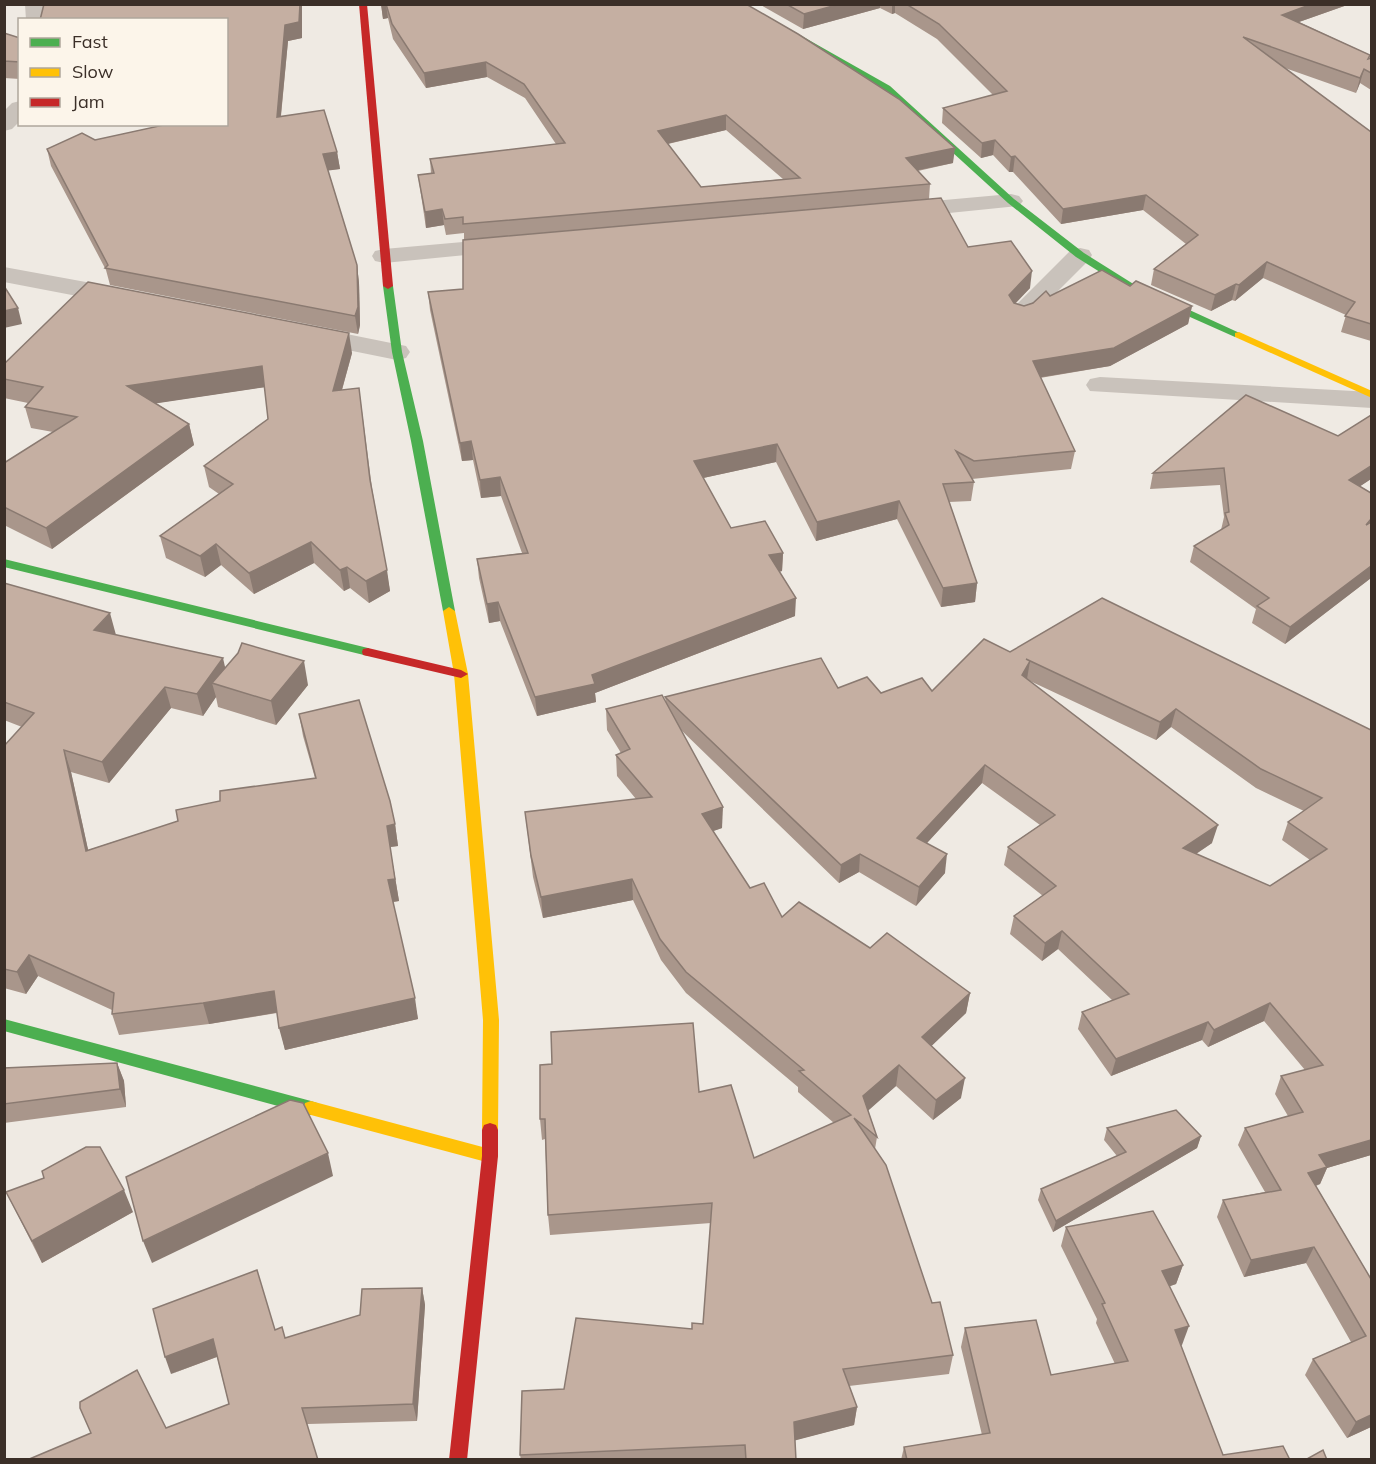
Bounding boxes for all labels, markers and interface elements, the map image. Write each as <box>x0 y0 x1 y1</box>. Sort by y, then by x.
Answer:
legend <box>18 18 228 126</box>
text: Fast <box>72 30 108 53</box>
text: Slow <box>72 60 114 83</box>
text: Jam <box>72 90 105 113</box>

